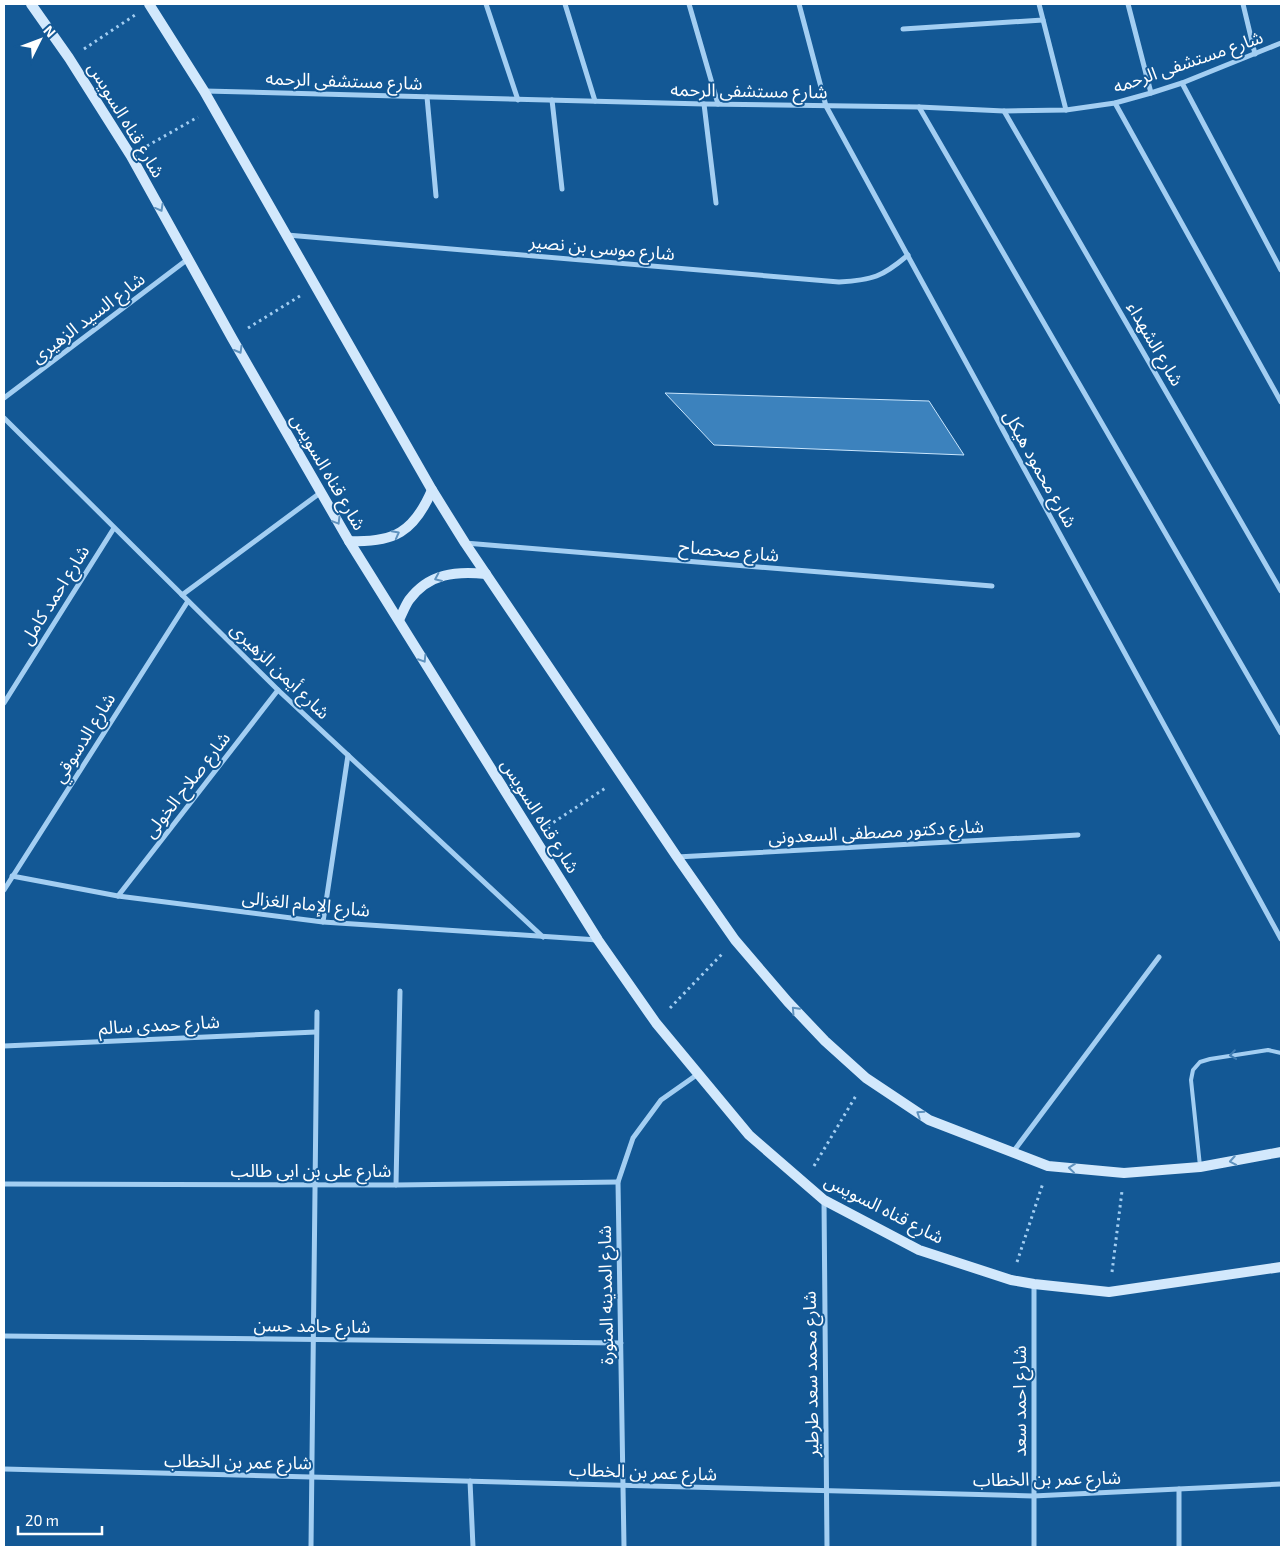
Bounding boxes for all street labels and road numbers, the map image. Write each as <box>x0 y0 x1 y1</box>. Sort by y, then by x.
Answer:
street label: شارع مستشفى الرحمه <box>1110 25 1267 101</box>
street label: شارع قناه السويس <box>80 58 170 183</box>
street label: شارع مستشفى الرحمه <box>265 66 423 98</box>
street label: شارع مستشفى الرحمه <box>670 78 828 106</box>
street label: شارع موسى بن نصير <box>527 230 676 268</box>
street label: شارع السيد الزهيرى <box>26 267 151 370</box>
street label: شارع الشهداء <box>1119 297 1189 392</box>
street label: شارع محمود هيكل <box>996 406 1082 533</box>
street label: شارع قناه السويس <box>283 409 371 536</box>
street label: شارع صحصاح <box>678 535 780 569</box>
street label: شارع احمد كامل <box>15 541 97 650</box>
street label: شارع أيمن الزهيرى <box>224 617 335 726</box>
street label: شارع الدسوقي <box>47 689 123 788</box>
street label: شارع صلاح الخولى <box>138 727 238 844</box>
street label: شارع قناه السويس <box>493 754 585 879</box>
street label: شارع دكتور مصطفى السعدونى <box>768 814 984 852</box>
street label: شارع الإمام الغزالى <box>241 885 371 925</box>
street label: شارع حمدى سالم <box>98 1010 220 1042</box>
street label: شارع على بن ابى طالب <box>231 1159 391 1185</box>
street label: شارع قناه السويس <box>819 1169 948 1251</box>
street label: شارع المدينه المنورة <box>593 1225 621 1365</box>
street label: شارع محمد سعد طرطير <box>798 1291 826 1458</box>
street label: شارع حامد حسن <box>253 1313 371 1341</box>
street label: شارع احمد سعد <box>1008 1345 1034 1457</box>
street label: شارع عمر بن الخطاب <box>164 1449 312 1477</box>
street label: شارع عمر بن الخطاب <box>569 1457 717 1489</box>
street label: شارع عمر بن الخطاب <box>973 1466 1121 1494</box>

